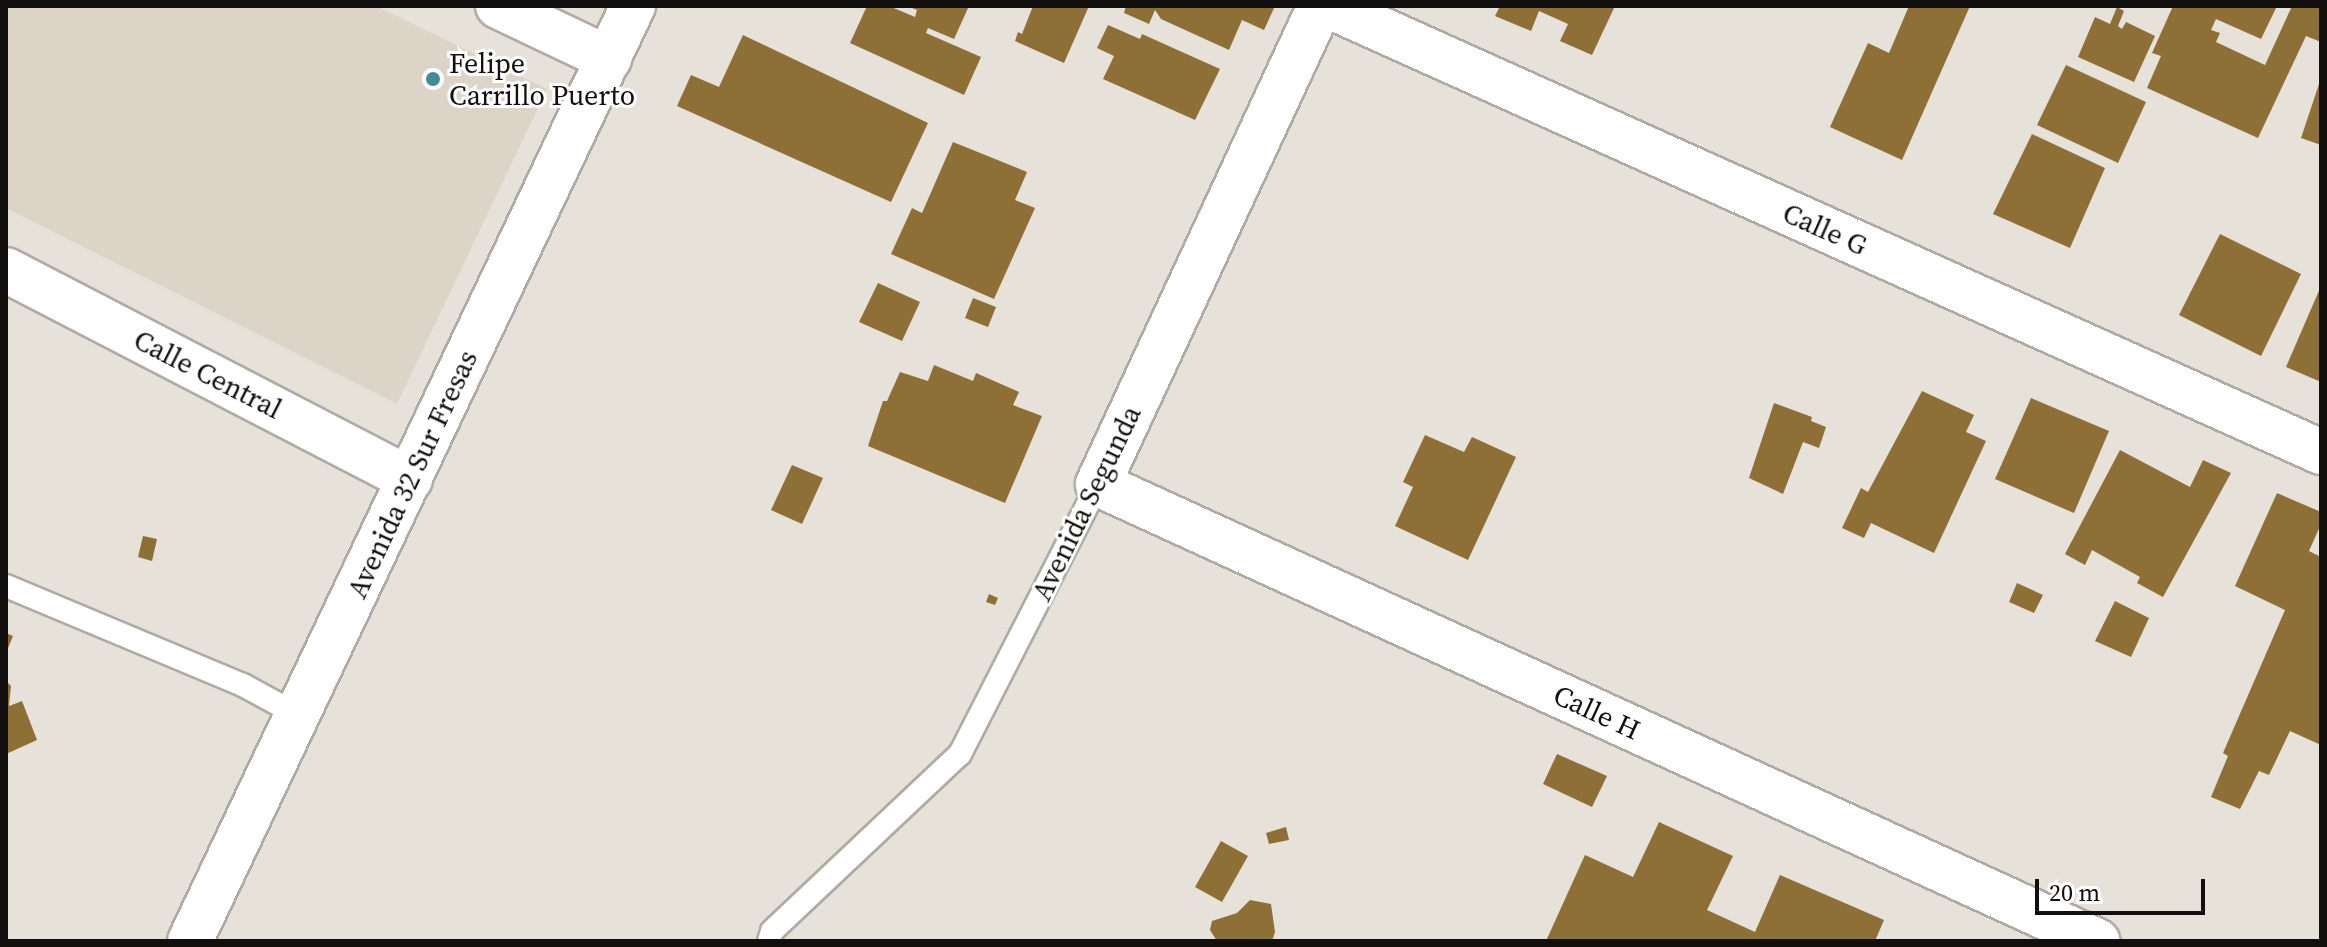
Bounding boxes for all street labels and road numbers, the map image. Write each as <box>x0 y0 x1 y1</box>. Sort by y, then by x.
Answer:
street label: Calle G <box>1778 196 1872 262</box>
street label: Calle Central <box>128 322 288 426</box>
street label: Avenida 32 Sur Fresas <box>340 345 484 603</box>
street label: Avenida Segunda <box>1024 400 1148 606</box>
street label: Calle H <box>1548 677 1646 747</box>

